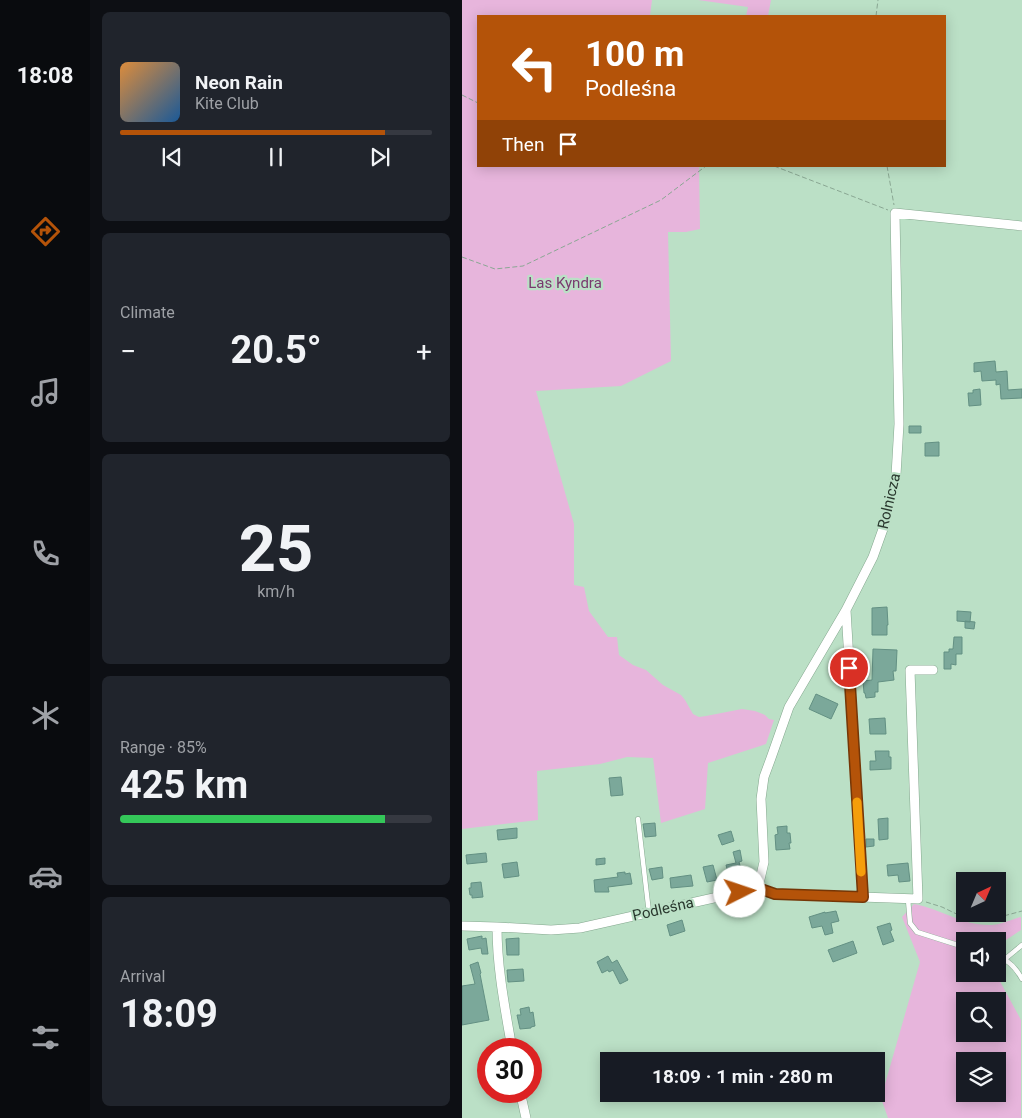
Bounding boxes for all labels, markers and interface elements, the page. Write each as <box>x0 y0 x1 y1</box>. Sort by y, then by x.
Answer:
text: 100 m <box>585 34 684 75</box>
icon: left <box>502 35 567 100</box>
text: 18:08 <box>17 63 73 88</box>
text: Neon Rain <box>195 71 283 94</box>
text: Podleśna <box>585 76 676 101</box>
text: Kite Club <box>195 94 259 113</box>
icon: arrive <box>554 130 582 158</box>
text: Then <box>502 133 544 156</box>
icon: previous <box>158 143 186 171</box>
icon: pause <box>262 143 290 171</box>
icon: next <box>366 143 394 171</box>
icon: directions <box>28 214 63 249</box>
park label: Las Kyndra <box>528 274 602 292</box>
text: Climate <box>120 303 175 322</box>
text: 20.5° <box>230 328 322 372</box>
text: − <box>120 335 136 368</box>
text: + <box>416 335 432 368</box>
icon: music <box>28 375 63 410</box>
street label: Rolnicza <box>874 471 904 531</box>
text: 25 <box>239 511 313 587</box>
icon: phone <box>28 536 63 571</box>
text: km/h <box>257 582 295 601</box>
pin <box>828 647 870 689</box>
icon: arrive <box>835 654 863 682</box>
icon: climate <box>28 698 63 733</box>
text: Range · 85% <box>120 738 207 757</box>
text: 425 km <box>120 763 248 807</box>
icon: car <box>28 859 63 894</box>
position arrow <box>713 865 765 917</box>
north arrow <box>956 872 1006 922</box>
map controls <box>956 872 1006 1102</box>
street label: Podleśna <box>631 893 695 925</box>
button: sound <box>956 932 1006 982</box>
text: Arrival <box>120 967 165 986</box>
text: 18:09 <box>120 992 218 1036</box>
button: search <box>956 992 1006 1042</box>
icon: filters <box>28 1020 63 1055</box>
speed limit sign: 30 <box>477 1038 542 1103</box>
button: layers <box>956 1052 1006 1102</box>
text: 18:09 · 1 min · 280 m <box>652 1065 833 1088</box>

